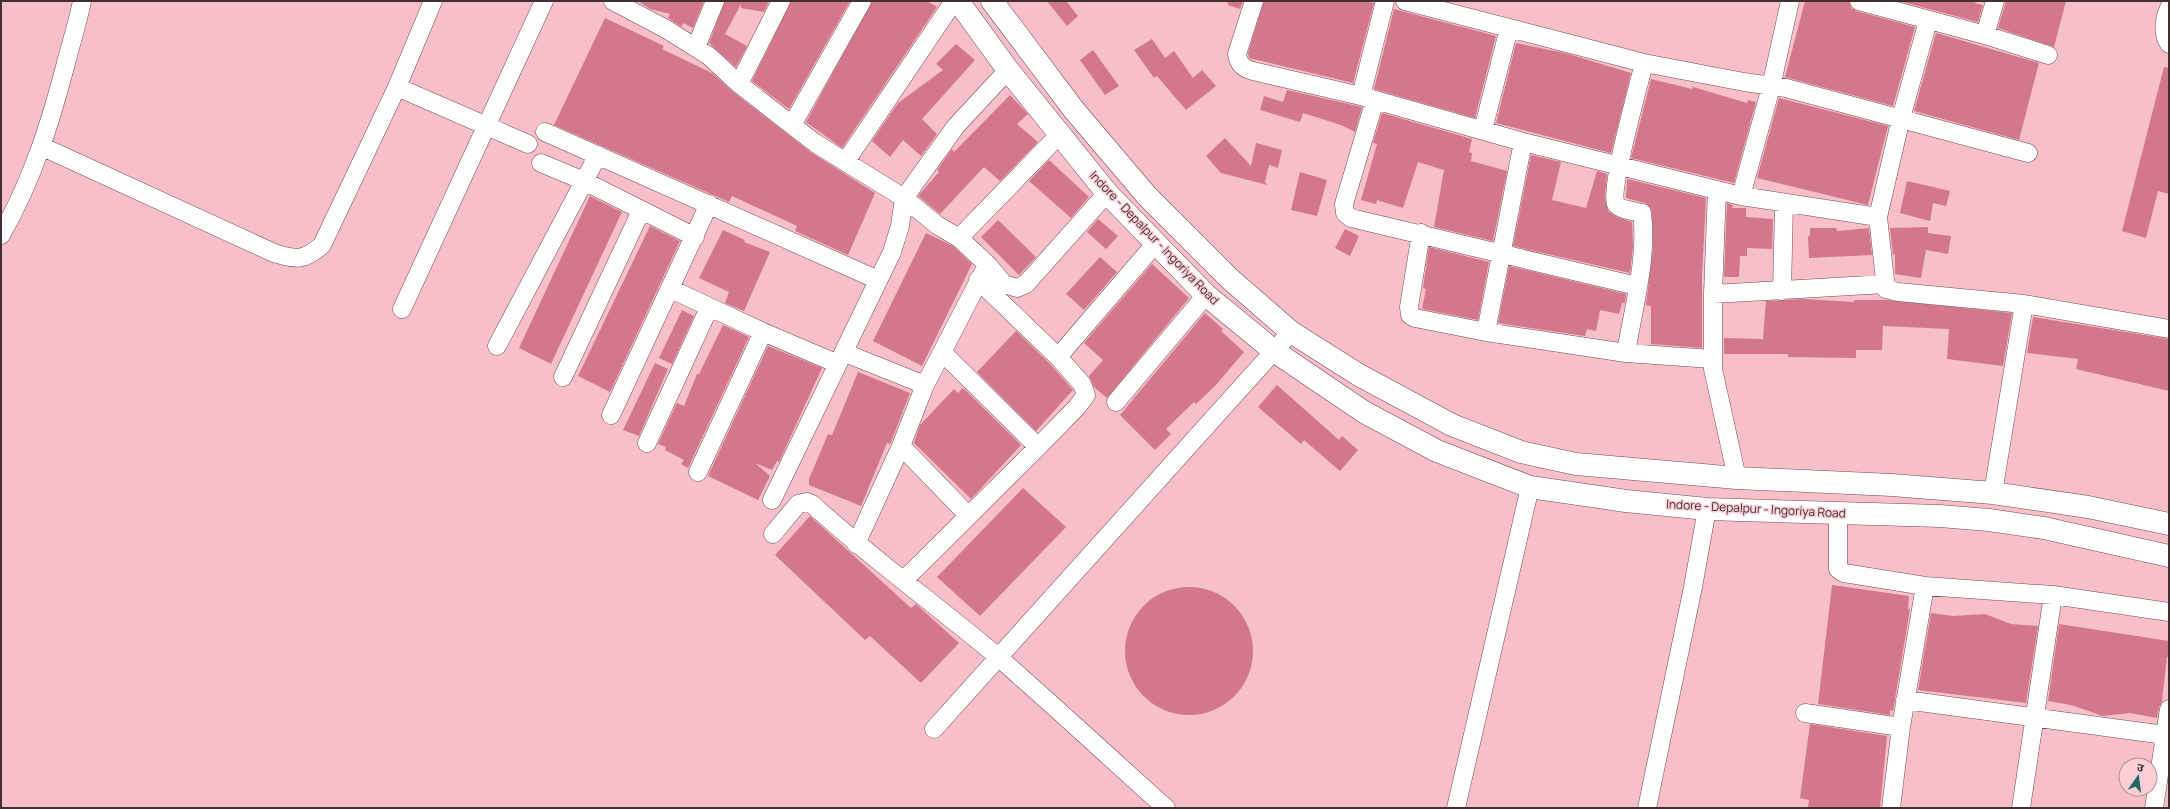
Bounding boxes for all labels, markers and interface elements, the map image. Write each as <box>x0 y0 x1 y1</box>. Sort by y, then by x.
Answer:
street label: Indore - Depalpur - Ingoriya Road <box>1086 167 1223 308</box>
street label: Indore - Depalpur - Ingoriya Road <box>1666 495 1846 522</box>
north arrow <box>2118 757 2158 797</box>
text: उ <box>2136 759 2146 775</box>

